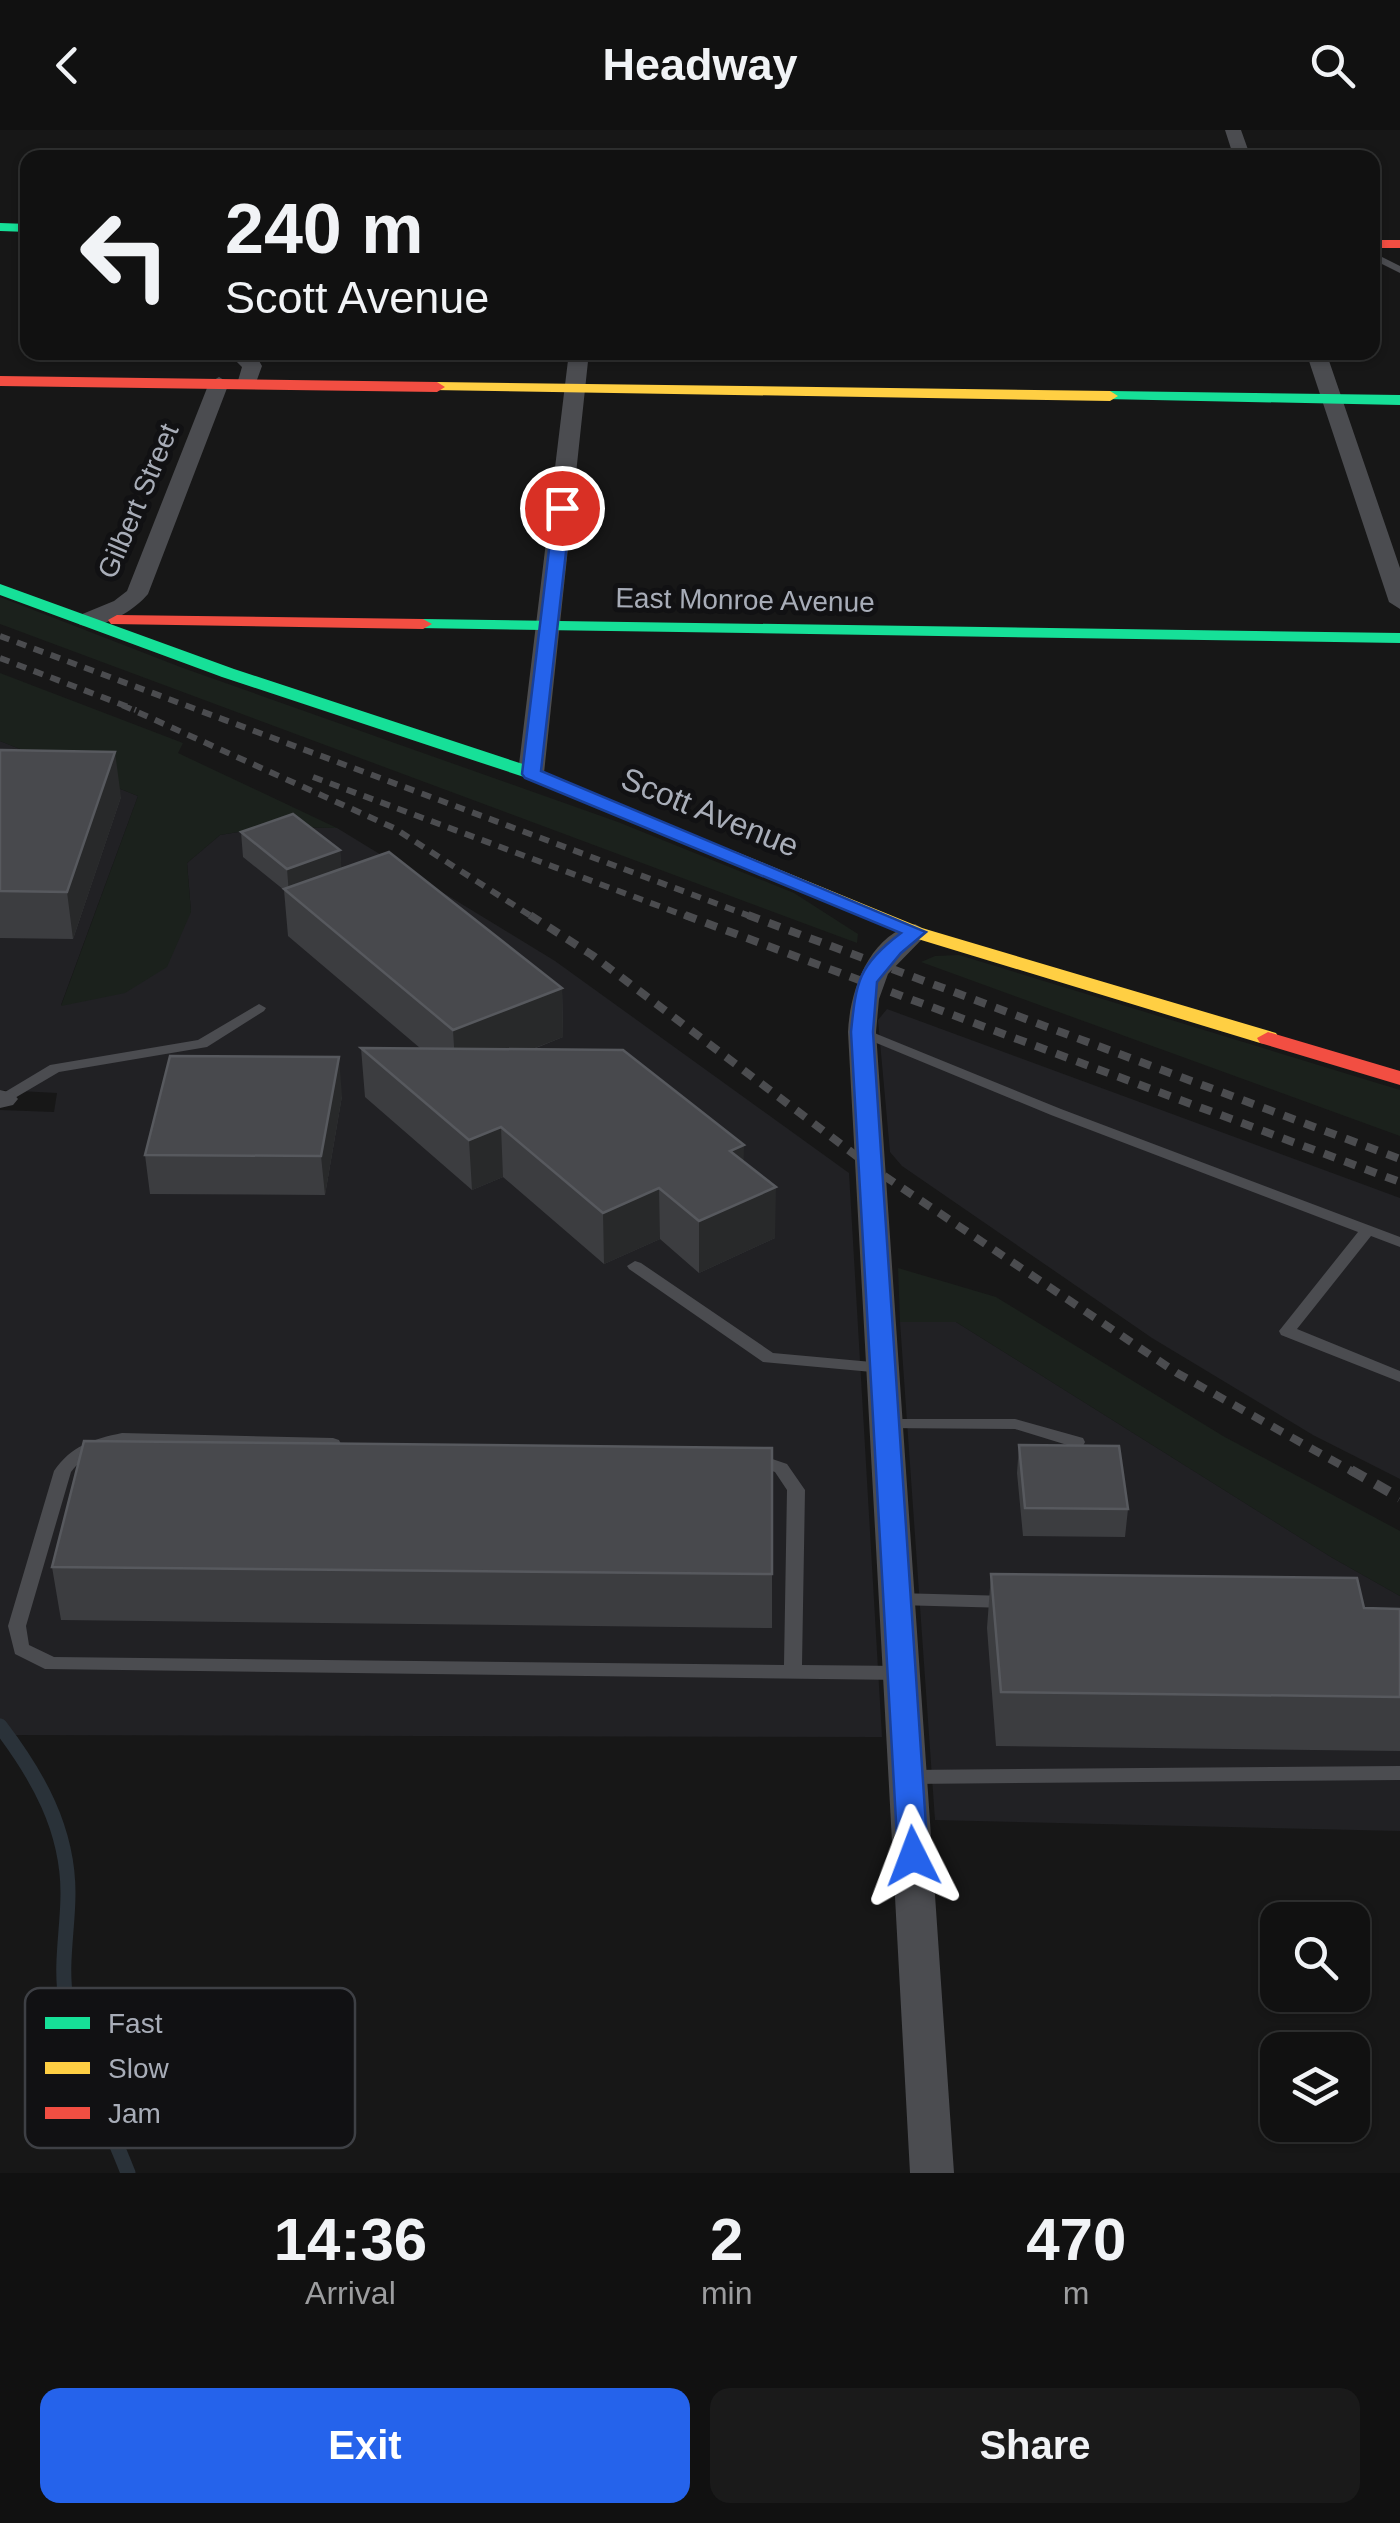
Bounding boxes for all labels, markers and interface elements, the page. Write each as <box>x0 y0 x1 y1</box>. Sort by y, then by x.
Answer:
icon: back <box>40 38 95 93</box>
icon: search <box>1305 38 1360 93</box>
text: Headway <box>602 39 798 90</box>
icon: left <box>60 190 190 320</box>
text: 240 m <box>225 190 423 268</box>
text: Scott Avenue <box>225 272 489 323</box>
street label: Gilbert Street <box>92 419 185 583</box>
pin <box>520 466 605 551</box>
icon: arrive <box>535 481 590 536</box>
street label: East Monroe Avenue <box>615 582 875 618</box>
street label: Scott Avenue <box>616 760 804 864</box>
position arrow <box>861 1804 965 1908</box>
map controls <box>1260 1902 1370 2142</box>
button: search <box>1260 1902 1370 2012</box>
legend <box>25 1988 355 2148</box>
text: Fast <box>108 2008 163 2039</box>
button: layers <box>1260 2032 1370 2142</box>
text: Slow <box>108 2053 169 2084</box>
text: Jam <box>108 2098 161 2129</box>
text: 14:36 <box>274 2206 427 2273</box>
text: 2 <box>710 2206 743 2273</box>
text: 470 <box>1026 2206 1126 2273</box>
text: Arrival <box>305 2275 396 2311</box>
text: min <box>701 2275 752 2311</box>
text: m <box>1063 2275 1090 2311</box>
button: Exit <box>40 2388 690 2503</box>
button: Share <box>710 2388 1360 2503</box>

